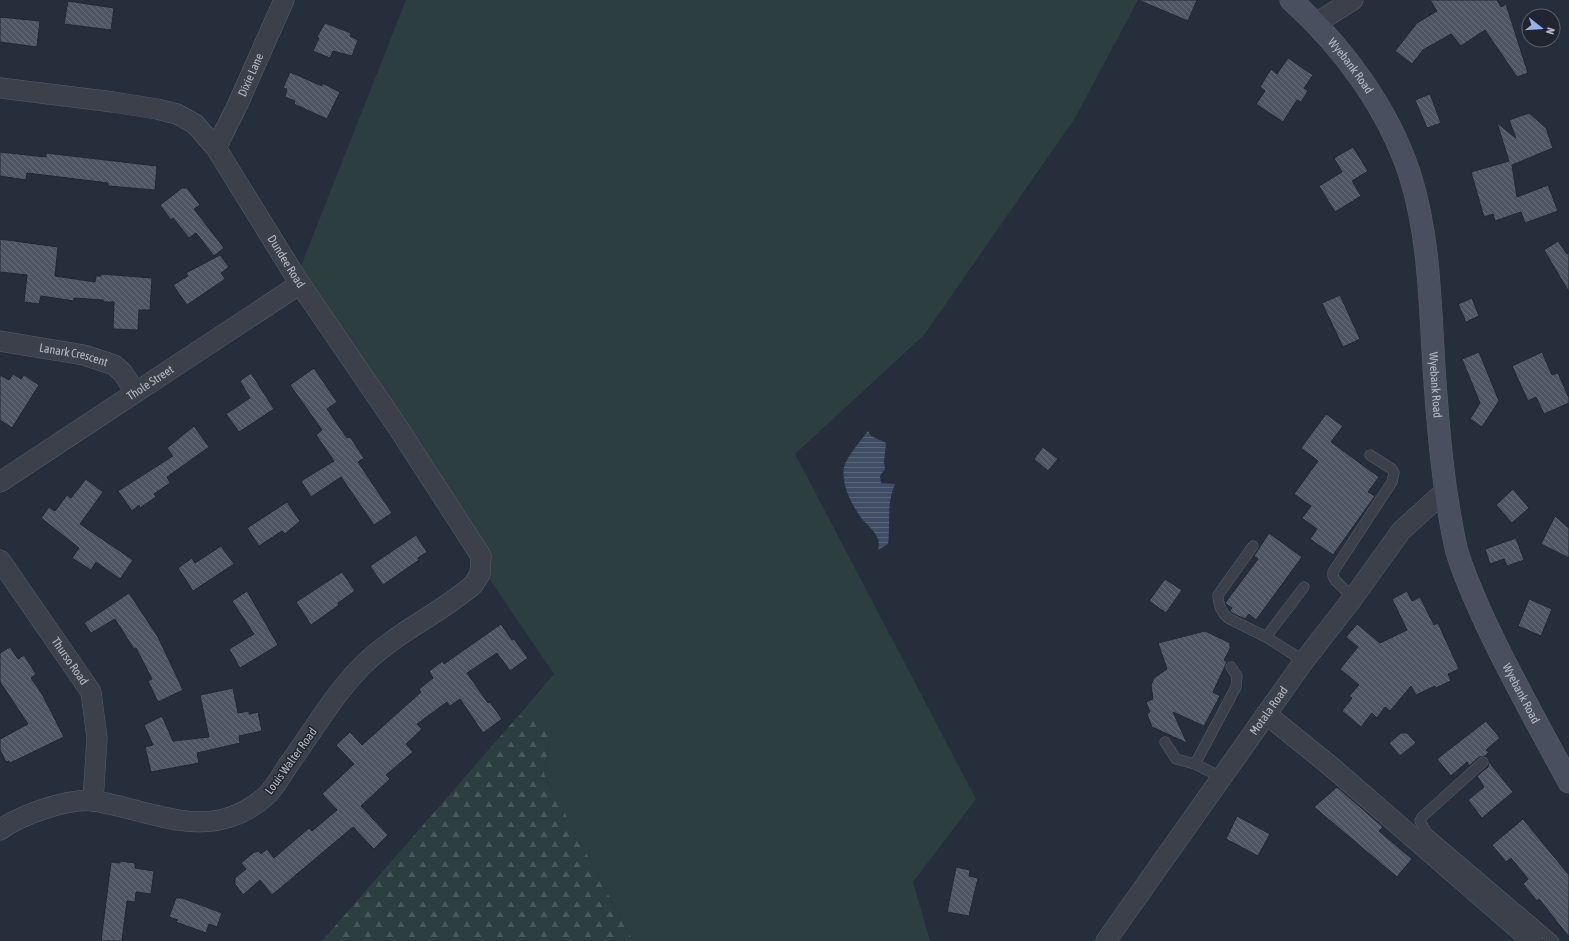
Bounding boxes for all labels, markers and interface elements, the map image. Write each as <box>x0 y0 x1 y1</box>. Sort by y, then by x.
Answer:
north arrow <box>1521 8 1561 48</box>
text: N <box>1544 26 1557 36</box>
street label: Wyebank Road <box>1325 35 1376 96</box>
street label: Dixie Lane <box>235 51 266 99</box>
street label: Dundee Road <box>265 233 308 291</box>
street label: Lanark Crescent <box>38 341 110 370</box>
street label: Wyebank Road <box>1426 352 1445 419</box>
street label: Thole Street <box>124 362 177 403</box>
street label: Thurso Road <box>49 635 91 688</box>
street label: Wyebank Road <box>1500 661 1543 726</box>
street label: Motala Road <box>1247 684 1291 738</box>
street label: Louis Walter Road <box>262 725 320 797</box>

